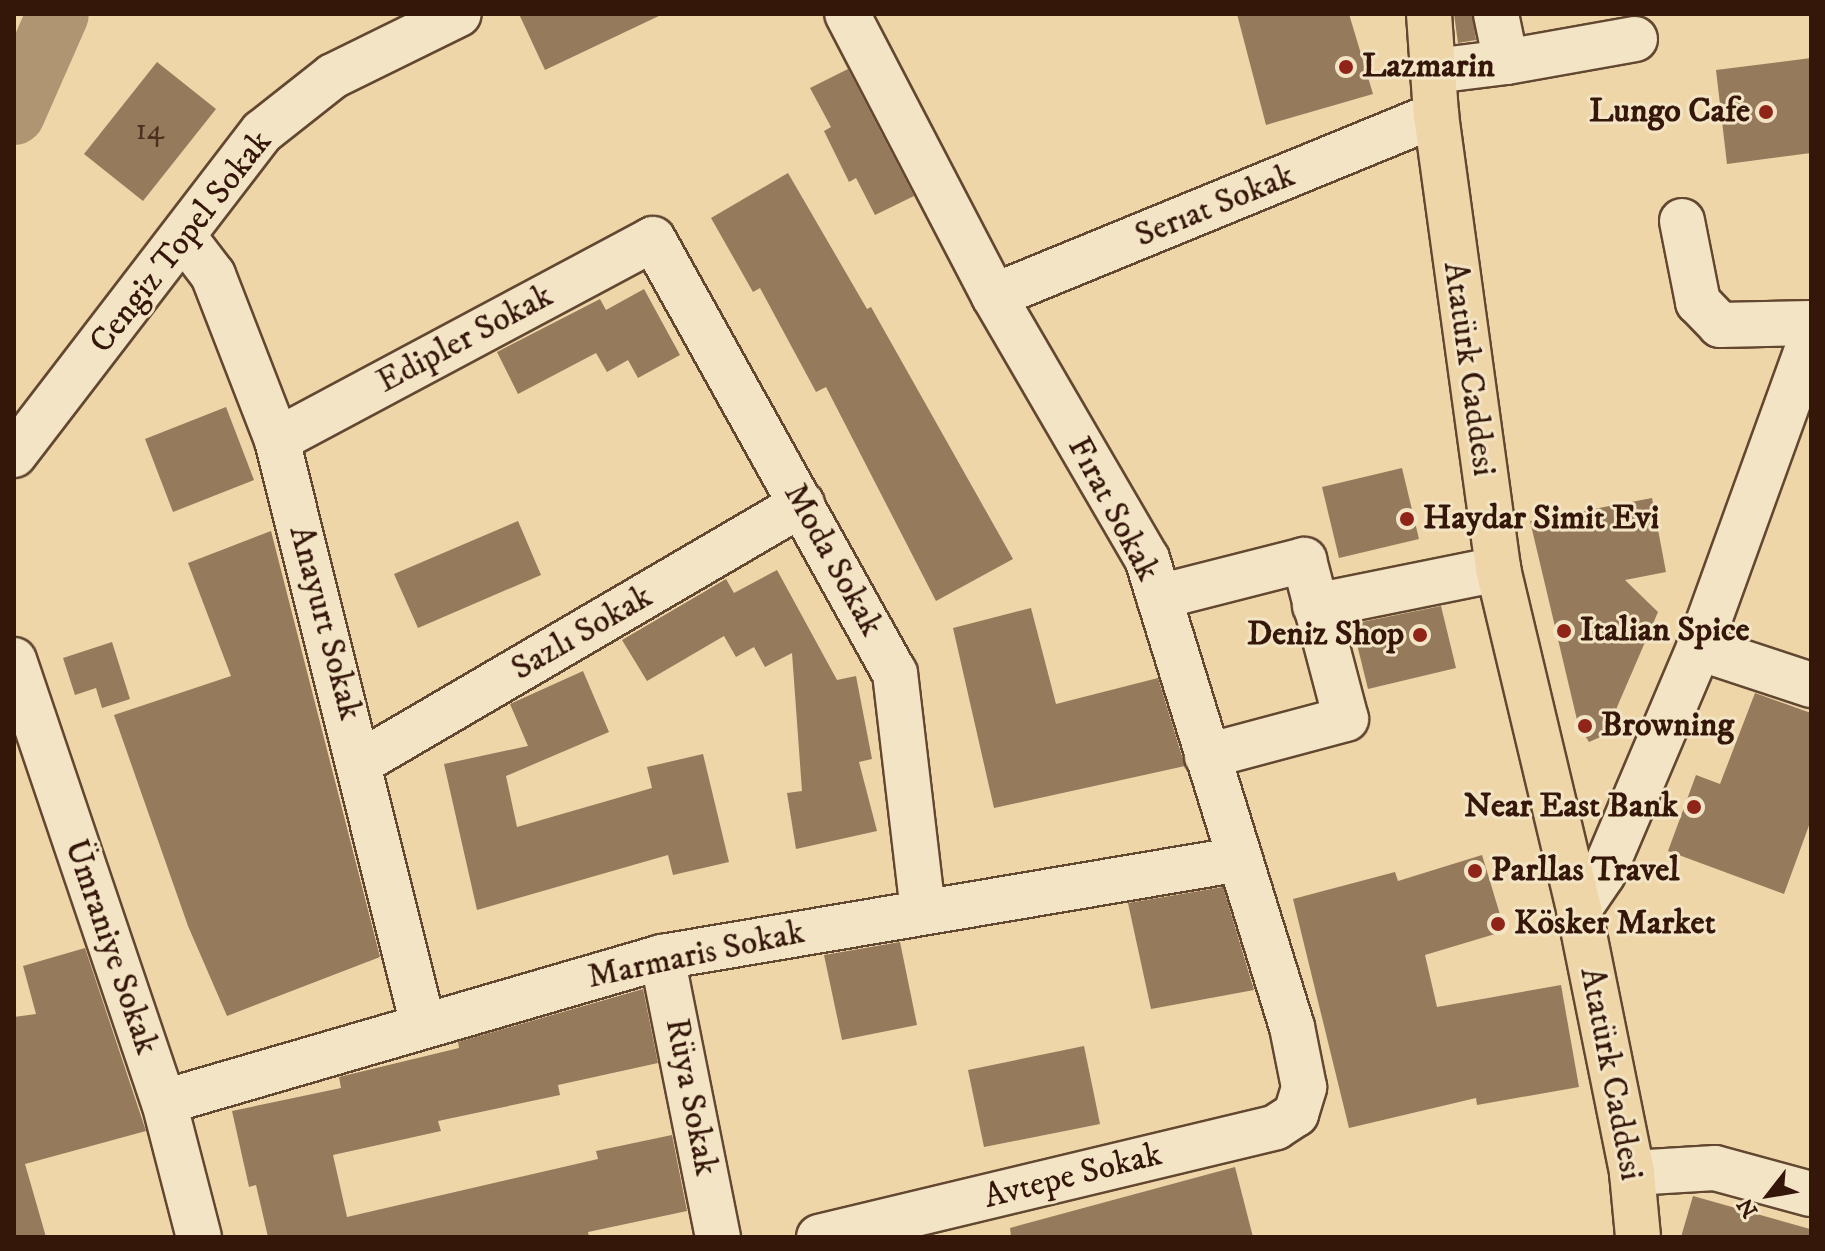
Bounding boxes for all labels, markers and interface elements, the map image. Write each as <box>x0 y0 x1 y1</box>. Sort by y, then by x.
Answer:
place label: Lazmarin <box>1362 47 1495 87</box>
marker: Lazmarin <box>1337 58 1355 76</box>
place label: Lungo Cafe <box>1589 92 1750 132</box>
marker: Lungo Cafe <box>1757 103 1775 121</box>
house number: 14 <box>136 113 164 149</box>
street label: Cengiz Topel Sokak <box>81 122 281 362</box>
street label: Serıat Sokak <box>1129 156 1301 256</box>
street label: Atatürk Caddesi <box>1434 259 1504 479</box>
street label: Edipler Sokak <box>370 276 560 402</box>
street label: Fırat Sokak <box>1058 430 1168 588</box>
street label: Moda Sokak <box>774 477 892 643</box>
place label: Haydar Simit Evi <box>1423 499 1659 539</box>
marker: Haydar Simit Evi <box>1398 510 1416 528</box>
street label: Anayurt Sokak <box>279 521 371 725</box>
street label: Sazlı Sokak <box>504 576 660 690</box>
place label: Italian Spice <box>1580 611 1750 651</box>
place label: Deniz Shop <box>1247 615 1404 655</box>
marker: Italian Spice <box>1555 622 1573 640</box>
marker: Deniz Shop <box>1411 626 1429 644</box>
place label: Browning <box>1601 706 1734 746</box>
marker: Browning <box>1576 717 1594 735</box>
place label: Near East Bank <box>1464 787 1678 827</box>
marker: Near East Bank <box>1685 798 1703 816</box>
street label: Ümraniye Sokak <box>55 834 167 1060</box>
place label: Parllas Travel <box>1491 851 1680 891</box>
marker: Parllas Travel <box>1466 862 1484 880</box>
place label: Kösker Market <box>1514 904 1716 944</box>
street label: Marmaris Sokak <box>584 912 808 998</box>
marker: Kösker Market <box>1489 915 1507 933</box>
street label: Atatürk Caddesi <box>1570 964 1652 1184</box>
street label: Rüya Sokak <box>656 1015 726 1179</box>
street label: Avtepe Sokak <box>980 1134 1166 1218</box>
north arrow <box>1729 1155 1809 1235</box>
text: N <box>1732 1193 1764 1222</box>

